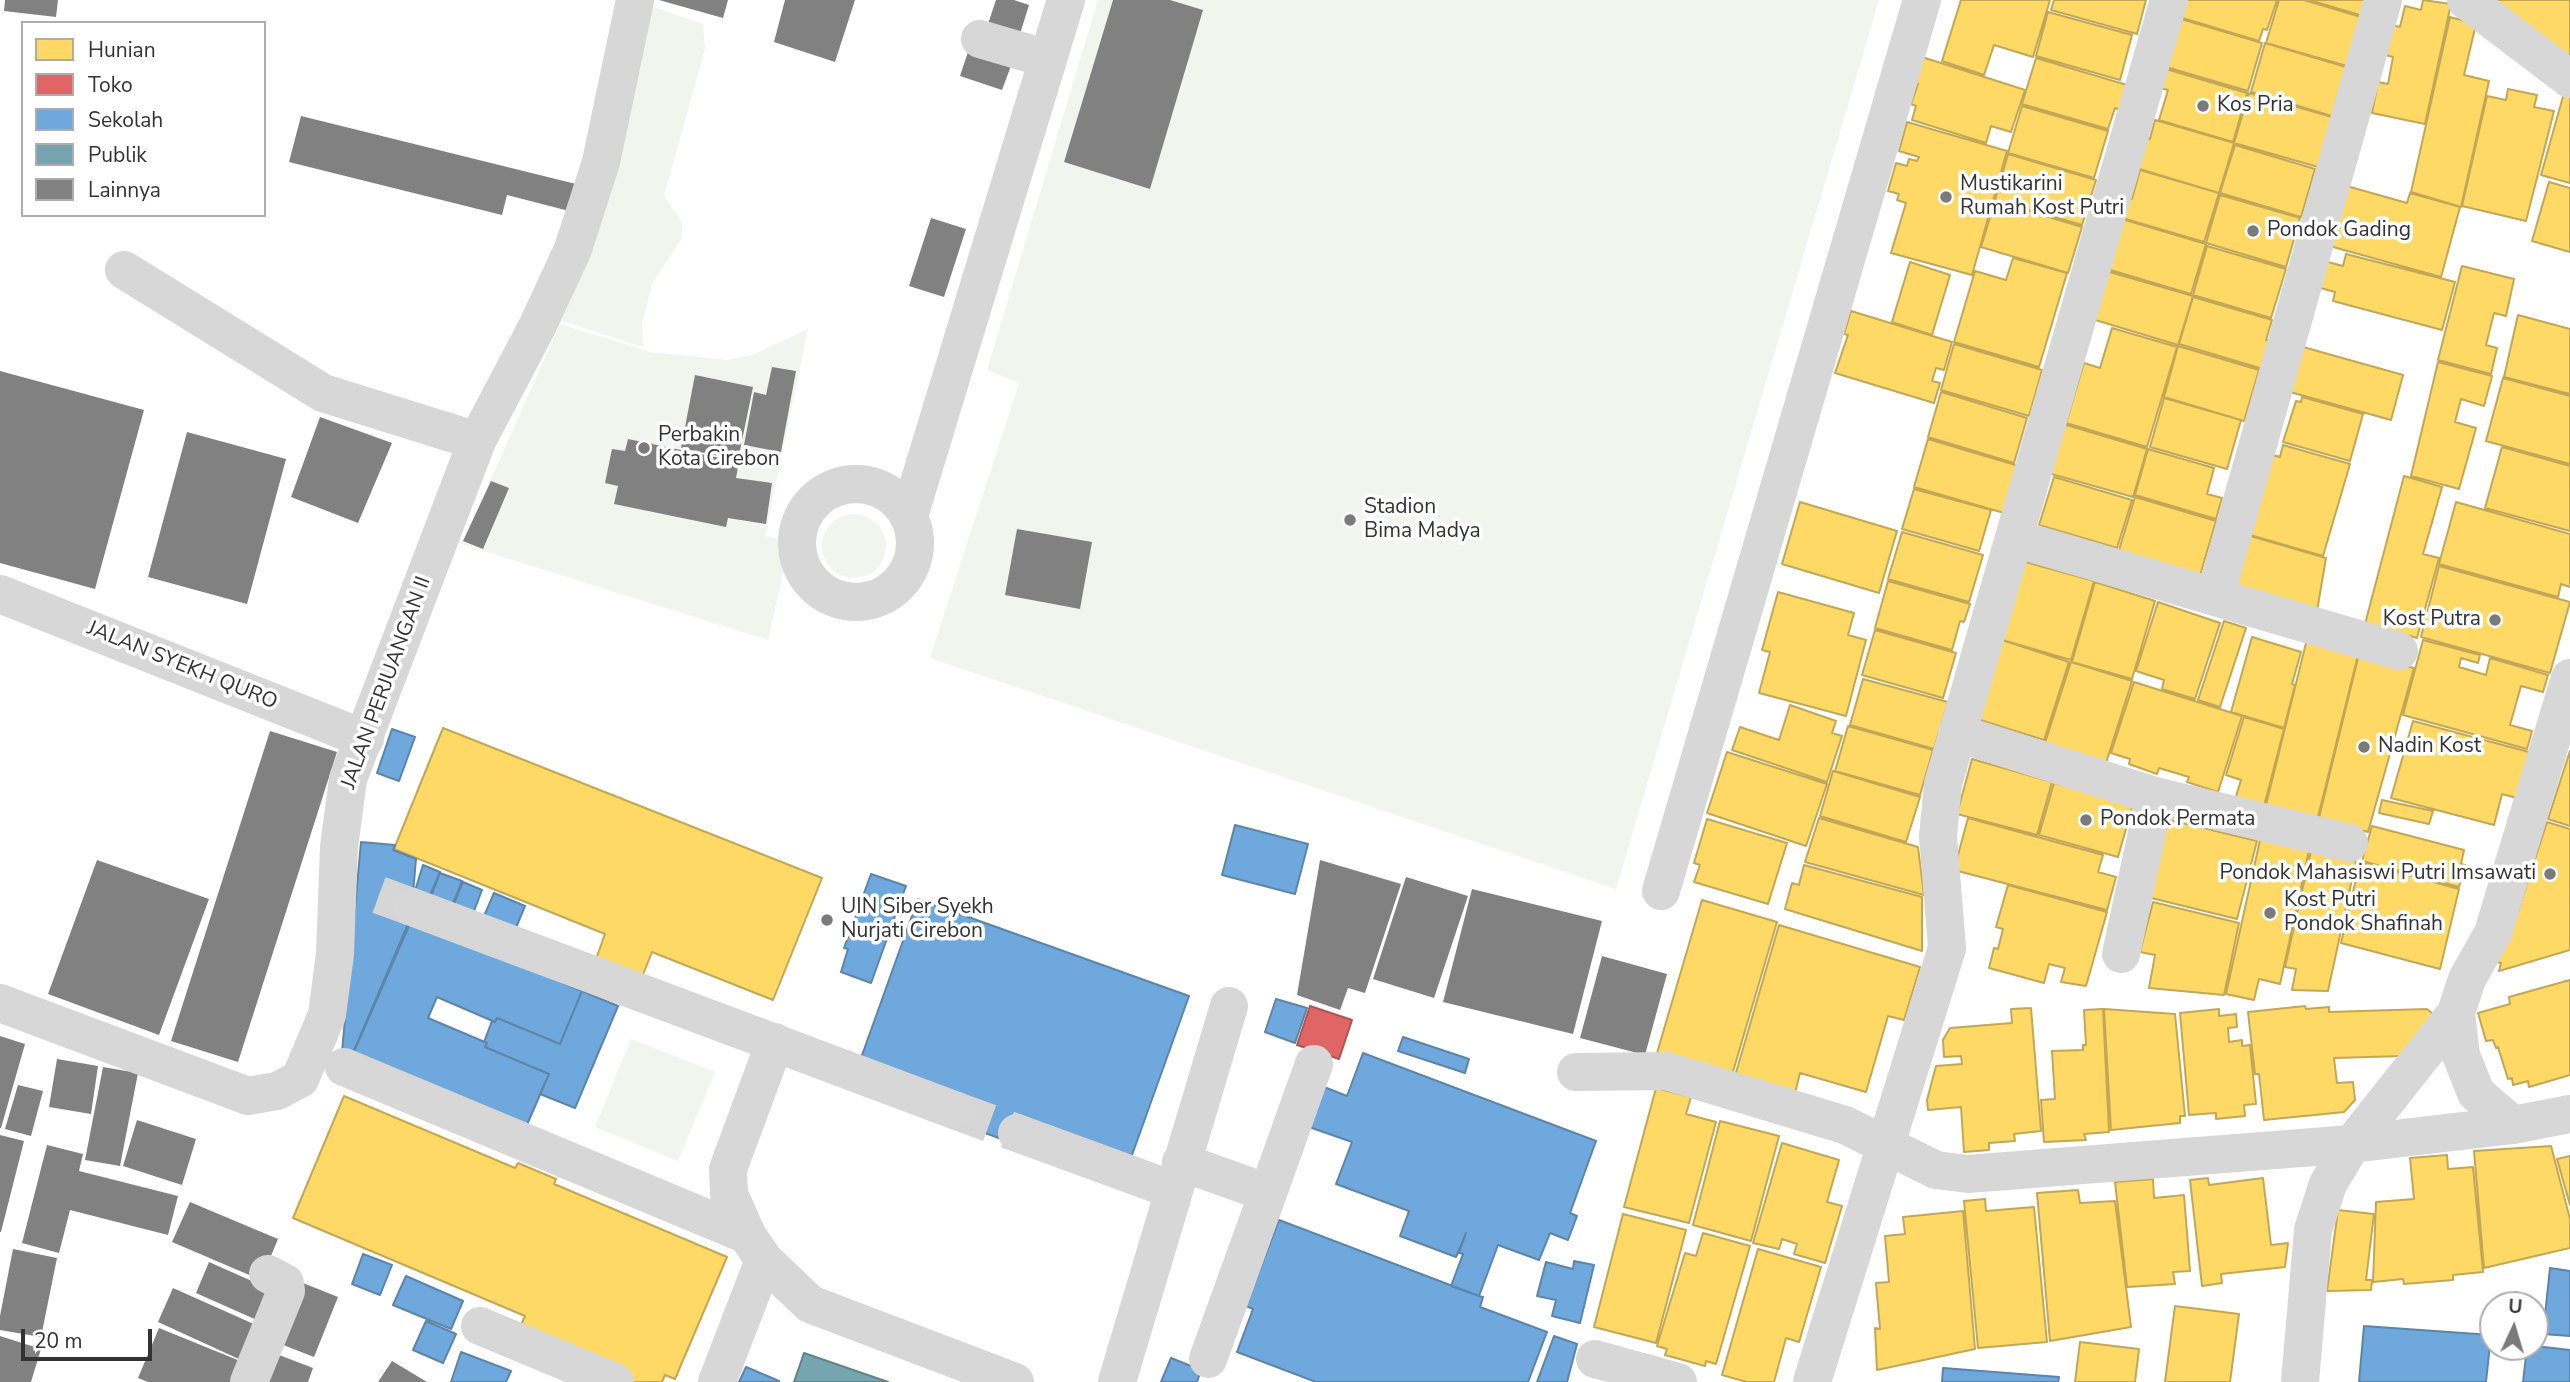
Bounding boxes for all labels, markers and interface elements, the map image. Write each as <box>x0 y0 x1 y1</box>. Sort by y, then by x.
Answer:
legend <box>21 21 266 217</box>
text: Hunian <box>88 36 156 64</box>
text: Toko <box>88 71 133 99</box>
place label: Kos Pria <box>2217 93 2294 119</box>
marker: Kos Pria <box>2195 98 2211 114</box>
text: Sekolah <box>88 106 163 134</box>
text: Publik <box>88 141 147 169</box>
place label: Mustikarini Rumah Kost Putri <box>1960 172 2124 222</box>
text: Lainnya <box>88 176 161 204</box>
marker: Mustikarini Rumah Kost Putri <box>1938 189 1954 205</box>
place label: Pondok Gading <box>2267 218 2411 244</box>
marker: Pondok Gading <box>2245 223 2261 239</box>
place label: Perbakin Kota Cirebon <box>658 423 780 473</box>
marker: Perbakin Kota Cirebon <box>636 440 652 456</box>
place label: Stadion Bima Madya <box>1364 495 1481 545</box>
marker: Stadion Bima Madya <box>1342 512 1358 528</box>
street label: JALAN PERJUANGAN II <box>337 573 437 793</box>
place label: Kost Putra <box>2383 607 2481 633</box>
marker: Kost Putra <box>2487 612 2503 628</box>
street label: JALAN SYEKH QURO <box>83 616 281 716</box>
place label: Nadin Kost <box>2378 734 2481 760</box>
marker: Nadin Kost <box>2356 739 2372 755</box>
place label: Pondok Permata <box>2100 807 2255 833</box>
marker: Pondok Permata <box>2078 812 2094 828</box>
place label: Pondok Mahasiswi Putri Imsawati <box>2219 861 2536 887</box>
marker: Pondok Mahasiswi Putri Imsawati <box>2542 866 2558 882</box>
place label: Kost Putri Pondok Shafinah <box>2284 888 2443 938</box>
place label: UIN Siber Syekh Nurjati Cirebon <box>841 895 994 945</box>
marker: Kost Putri Pondok Shafinah <box>2262 905 2278 921</box>
marker: UIN Siber Syekh Nurjati Cirebon <box>819 912 835 928</box>
north arrow <box>2479 1291 2549 1361</box>
text: U <box>2507 1294 2523 1321</box>
scale bar <box>24 1316 156 1360</box>
text: 20 m <box>34 1327 83 1355</box>

